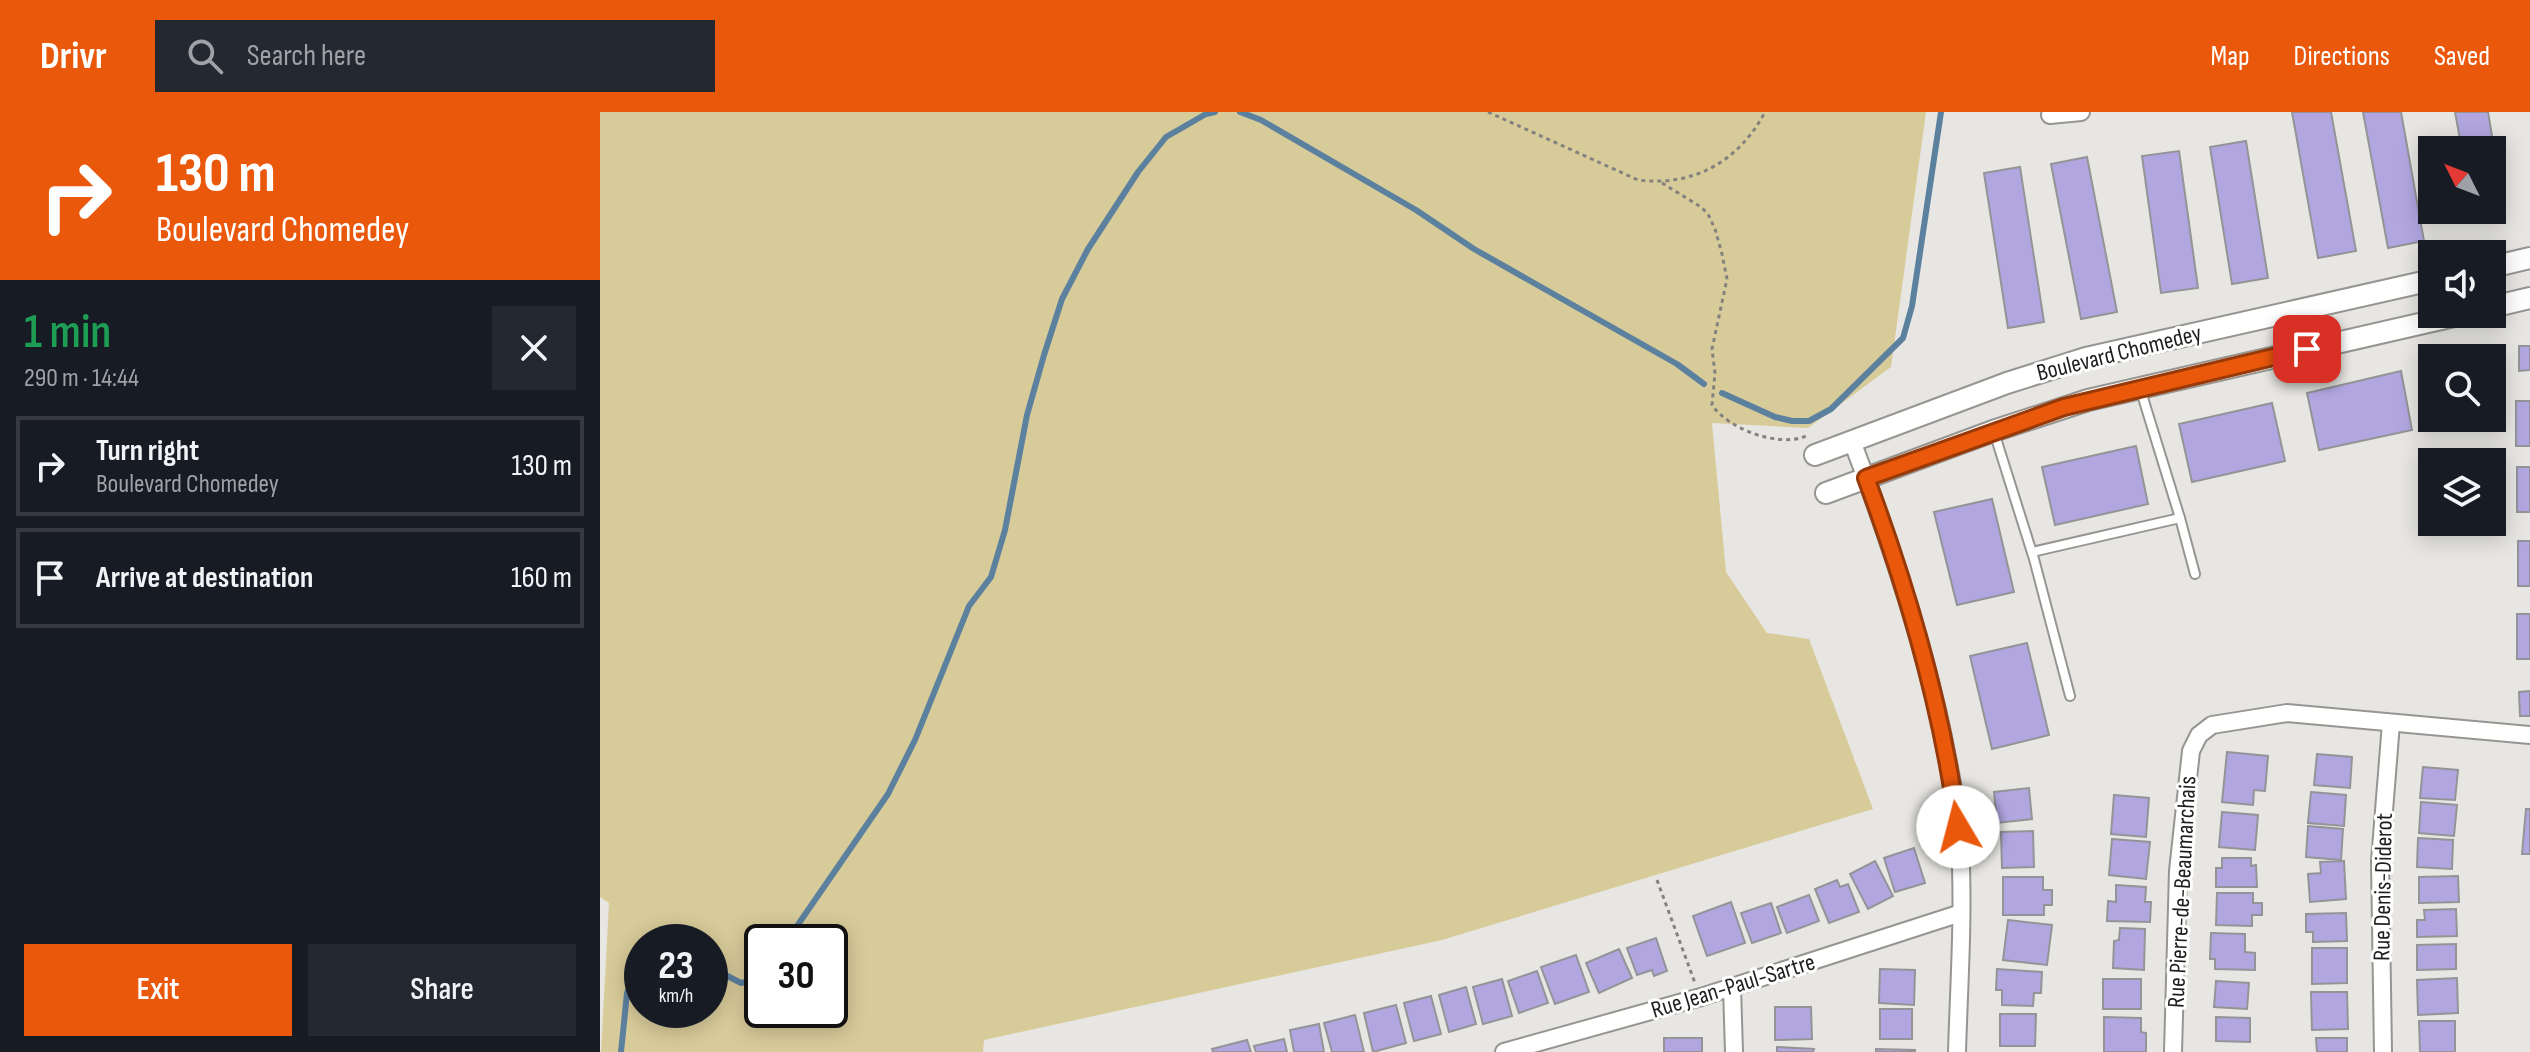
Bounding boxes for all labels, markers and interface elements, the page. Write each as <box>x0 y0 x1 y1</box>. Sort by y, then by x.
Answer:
search box <box>155 20 715 92</box>
text: Drivr <box>40 34 107 79</box>
icon: search <box>183 34 227 78</box>
text: Search here <box>247 38 366 74</box>
text: Map <box>2211 40 2250 73</box>
text: Directions <box>2294 40 2390 73</box>
text: Saved <box>2434 40 2490 73</box>
north arrow <box>2418 136 2506 224</box>
map controls <box>2418 136 2506 536</box>
text: 130 m <box>156 141 276 208</box>
icon: right <box>24 144 128 248</box>
text: Boulevard Chomedey <box>156 209 409 252</box>
button: sound <box>2418 240 2506 328</box>
text: 1 min <box>24 304 111 361</box>
button: close <box>492 306 576 390</box>
pin <box>2273 315 2341 383</box>
street label: Boulevard Chomedey <box>2034 319 2204 387</box>
icon: arrive <box>2285 327 2329 371</box>
button: search <box>2418 344 2506 432</box>
text: 290 m · 14:44 <box>24 363 139 394</box>
text: Turn right <box>96 433 199 469</box>
icon: right <box>28 444 72 488</box>
text: 130 m <box>512 448 572 484</box>
button: layers <box>2418 448 2506 536</box>
text: Boulevard Chomedey <box>96 469 279 500</box>
icon: arrive <box>28 556 72 600</box>
text: Arrive at destination <box>96 560 313 596</box>
text: 160 m <box>511 560 572 596</box>
street label: Rue Pierre-de-Beaumarchais <box>2161 775 2203 1009</box>
position arrow <box>1916 785 2000 869</box>
street label: Rue Denis-Diderot <box>2367 813 2399 961</box>
speed limit sign: 30 <box>744 924 848 1028</box>
text: 23 <box>658 942 694 990</box>
button: Exit <box>24 944 292 1036</box>
button: Share <box>308 944 576 1036</box>
street label: Rue Jean-Paul-Sartre <box>1648 947 1818 1025</box>
text: km/h <box>659 984 693 1008</box>

